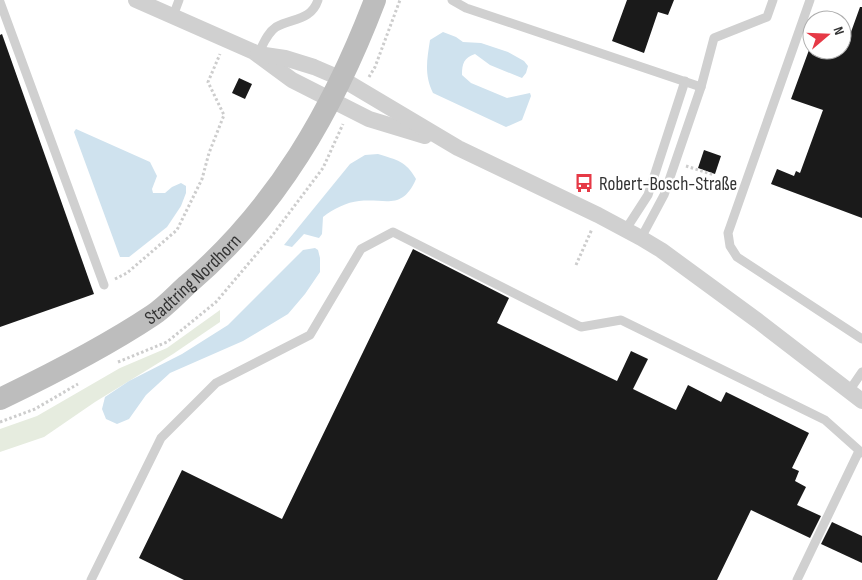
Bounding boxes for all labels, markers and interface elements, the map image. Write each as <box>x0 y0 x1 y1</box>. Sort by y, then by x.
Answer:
north arrow <box>802 10 852 60</box>
text: N <box>830 25 848 37</box>
bus stop icon: Robert-Bosch-Straße <box>573 172 595 194</box>
place label: Robert-Bosch-Straße <box>599 173 737 196</box>
street label: Stadtring Nordhorn <box>141 230 246 330</box>

